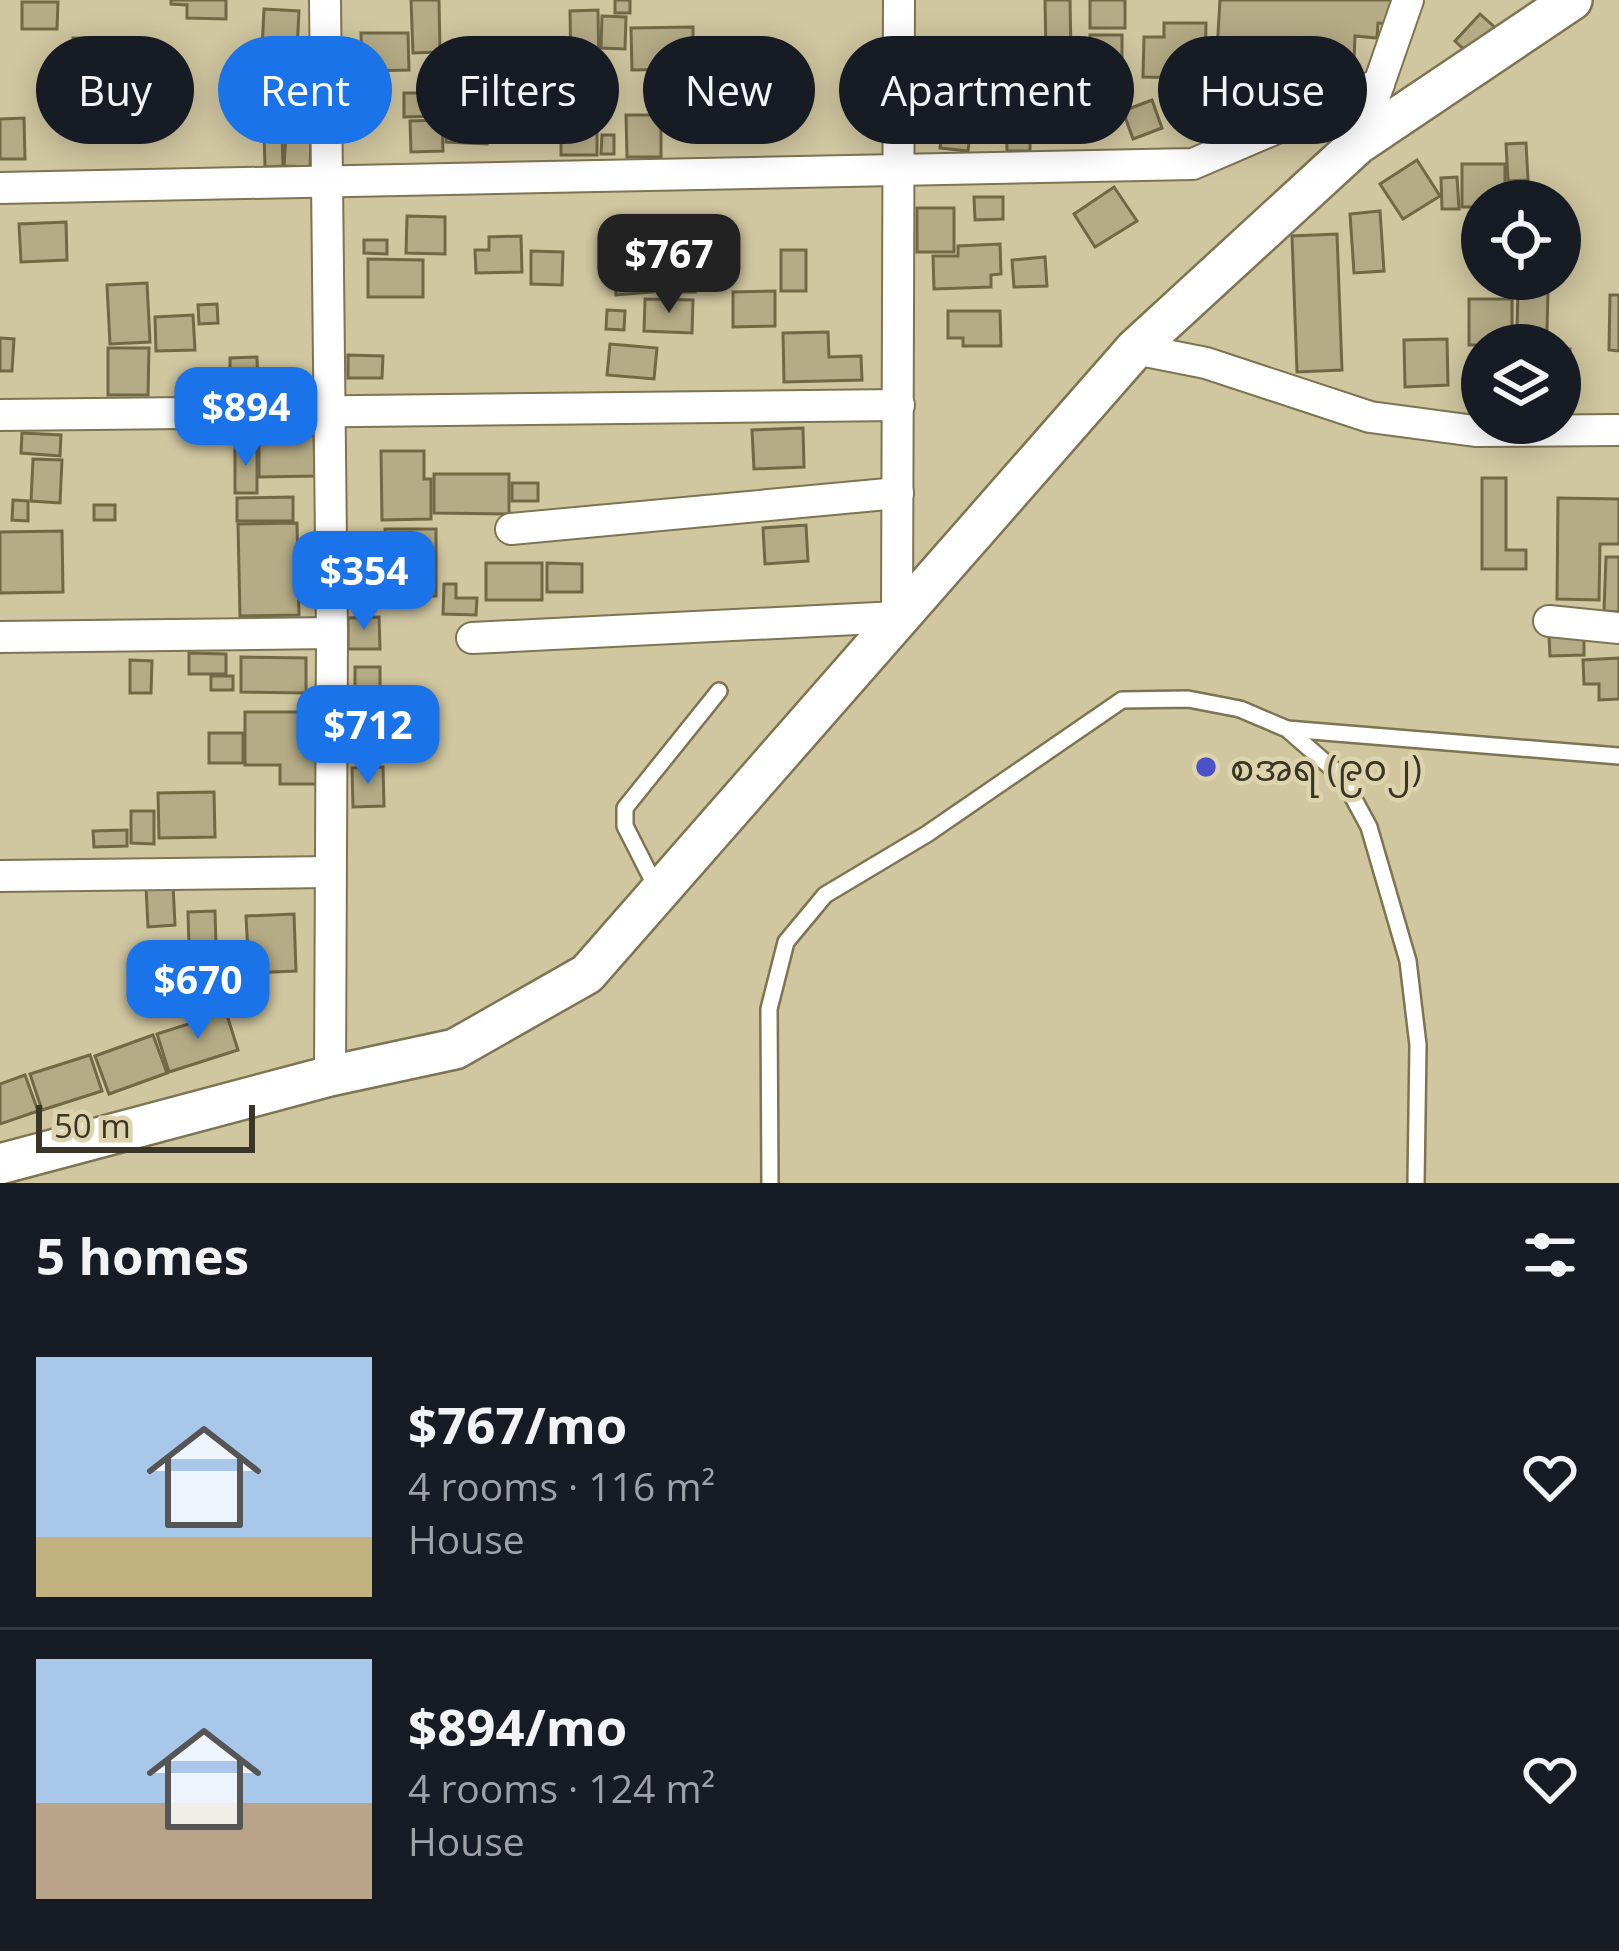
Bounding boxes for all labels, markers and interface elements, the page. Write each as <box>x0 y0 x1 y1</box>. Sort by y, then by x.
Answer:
chip: Buy <box>36 36 194 144</box>
chip: Rent <box>218 36 392 144</box>
chip: Filters <box>416 36 619 144</box>
chip: New <box>643 36 815 144</box>
chip: Apartment <box>839 36 1134 144</box>
chip: House <box>1158 36 1367 144</box>
map controls <box>1461 180 1581 444</box>
button: locate <box>1461 180 1581 300</box>
pin: $767 <box>598 214 740 316</box>
text: $767 <box>624 226 714 279</box>
button: layers <box>1461 324 1581 444</box>
pin: $894 <box>175 367 317 469</box>
text: $894 <box>201 379 291 432</box>
pin: $354 <box>293 531 435 633</box>
text: $354 <box>319 543 409 596</box>
pin: $712 <box>297 685 439 787</box>
text: $712 <box>323 697 413 750</box>
place label: စအရ (၉၀၂) <box>1230 743 1422 798</box>
marker: စအရ (၉၀၂) <box>1193 754 1219 780</box>
pin: $670 <box>127 940 269 1042</box>
text: $670 <box>153 952 243 1005</box>
scale bar <box>36 1099 255 1152</box>
text: 50 m <box>54 1103 131 1148</box>
text: 5 homes <box>36 1220 249 1290</box>
icon: filters <box>1517 1222 1583 1288</box>
text: $767/mo <box>408 1389 627 1459</box>
icon: home <box>132 1405 276 1549</box>
icon: heart <box>1517 1444 1583 1510</box>
text: 4 rooms · 116 m² <box>408 1459 715 1512</box>
text: House <box>408 1512 525 1565</box>
text: $894/mo <box>408 1691 627 1761</box>
icon: home <box>132 1707 276 1851</box>
icon: heart <box>1517 1746 1583 1812</box>
text: 4 rooms · 124 m² <box>408 1761 715 1814</box>
text: House <box>408 1814 525 1867</box>

